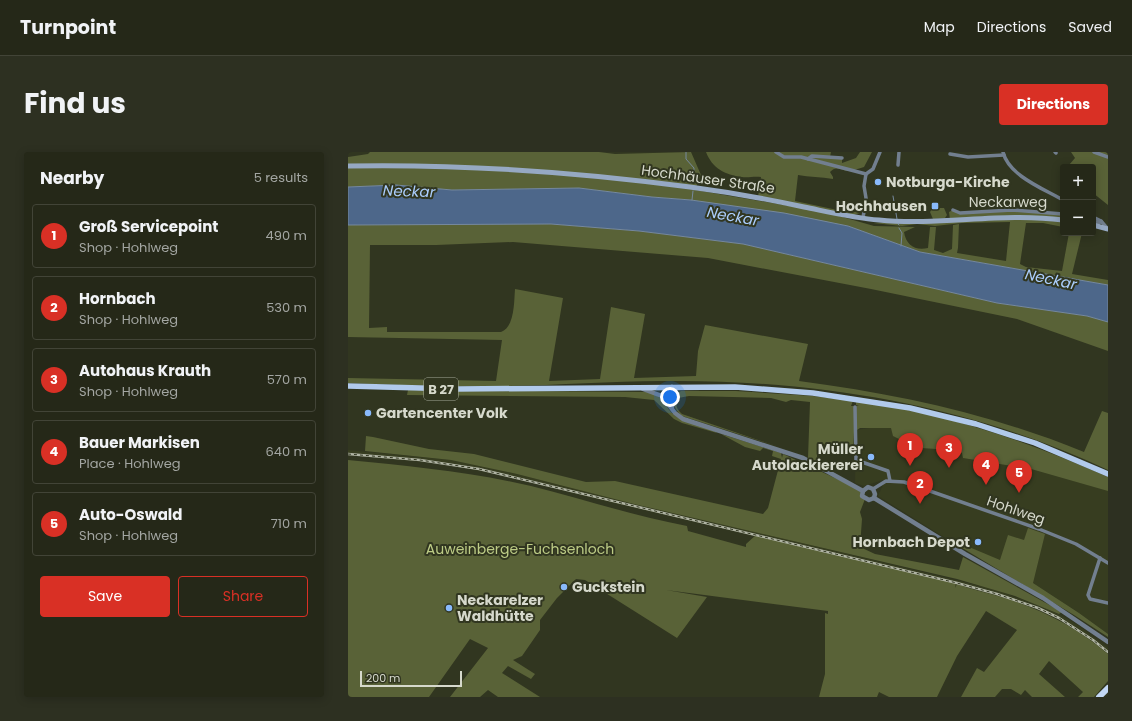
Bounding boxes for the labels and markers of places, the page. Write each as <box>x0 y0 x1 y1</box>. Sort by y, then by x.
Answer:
place label: Notburga-Kirche <box>886 172 1010 192</box>
marker: Notburga-Kirche <box>873 177 883 187</box>
place label: Hochhausen <box>836 196 927 216</box>
marker: Hochhausen <box>930 201 940 211</box>
place label: Gartencenter Volk <box>376 403 508 423</box>
marker: Gartencenter Volk <box>363 408 373 418</box>
pin: 1 <box>897 433 923 466</box>
pin: 3 <box>936 435 962 468</box>
place label: Müller Autolackiererei <box>752 439 863 475</box>
marker: Müller Autolackiererei <box>866 452 876 462</box>
pin: 4 <box>973 452 999 485</box>
pin: 5 <box>1006 460 1032 493</box>
pin: 2 <box>907 471 933 504</box>
place label: Hornbach Depot <box>853 532 970 552</box>
marker: Hornbach Depot <box>973 537 983 547</box>
place label: Guckstein <box>572 577 645 597</box>
marker: Guckstein <box>559 582 569 592</box>
place label: Neckarelzer Waldhütte <box>457 590 543 626</box>
marker: Neckarelzer Waldhütte <box>444 603 454 613</box>

